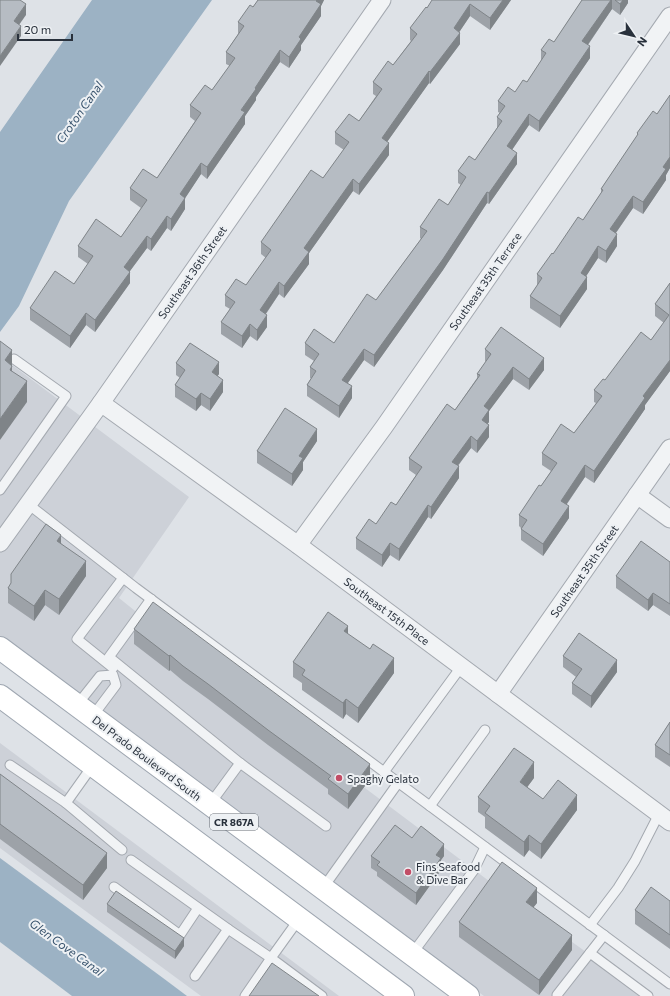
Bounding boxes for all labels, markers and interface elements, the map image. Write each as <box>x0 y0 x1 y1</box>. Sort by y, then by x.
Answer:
scale bar <box>18 16 72 42</box>
north arrow <box>614 16 654 56</box>
text: 20 m <box>24 22 51 36</box>
text: N <box>635 35 650 49</box>
water label: Croton Canal <box>53 78 106 145</box>
street label: Southeast 36th Street <box>155 223 229 321</box>
street label: Southeast 35th Terrace <box>446 229 524 332</box>
street label: Southeast 35th Street <box>547 522 621 620</box>
street label: Southeast 15th Place <box>342 575 433 648</box>
street label: Del Prado Boulevard South <box>90 713 204 803</box>
place label: Spaghy Gelato <box>347 772 419 785</box>
marker: Spaghy Gelato <box>334 773 344 783</box>
road number: CR 867A <box>210 814 258 830</box>
place label: Fins Seafood & Dive Bar <box>416 860 480 886</box>
marker: Fins Seafood & Dive Bar <box>403 867 413 877</box>
water label: Glen Cove Canal <box>27 916 107 979</box>

